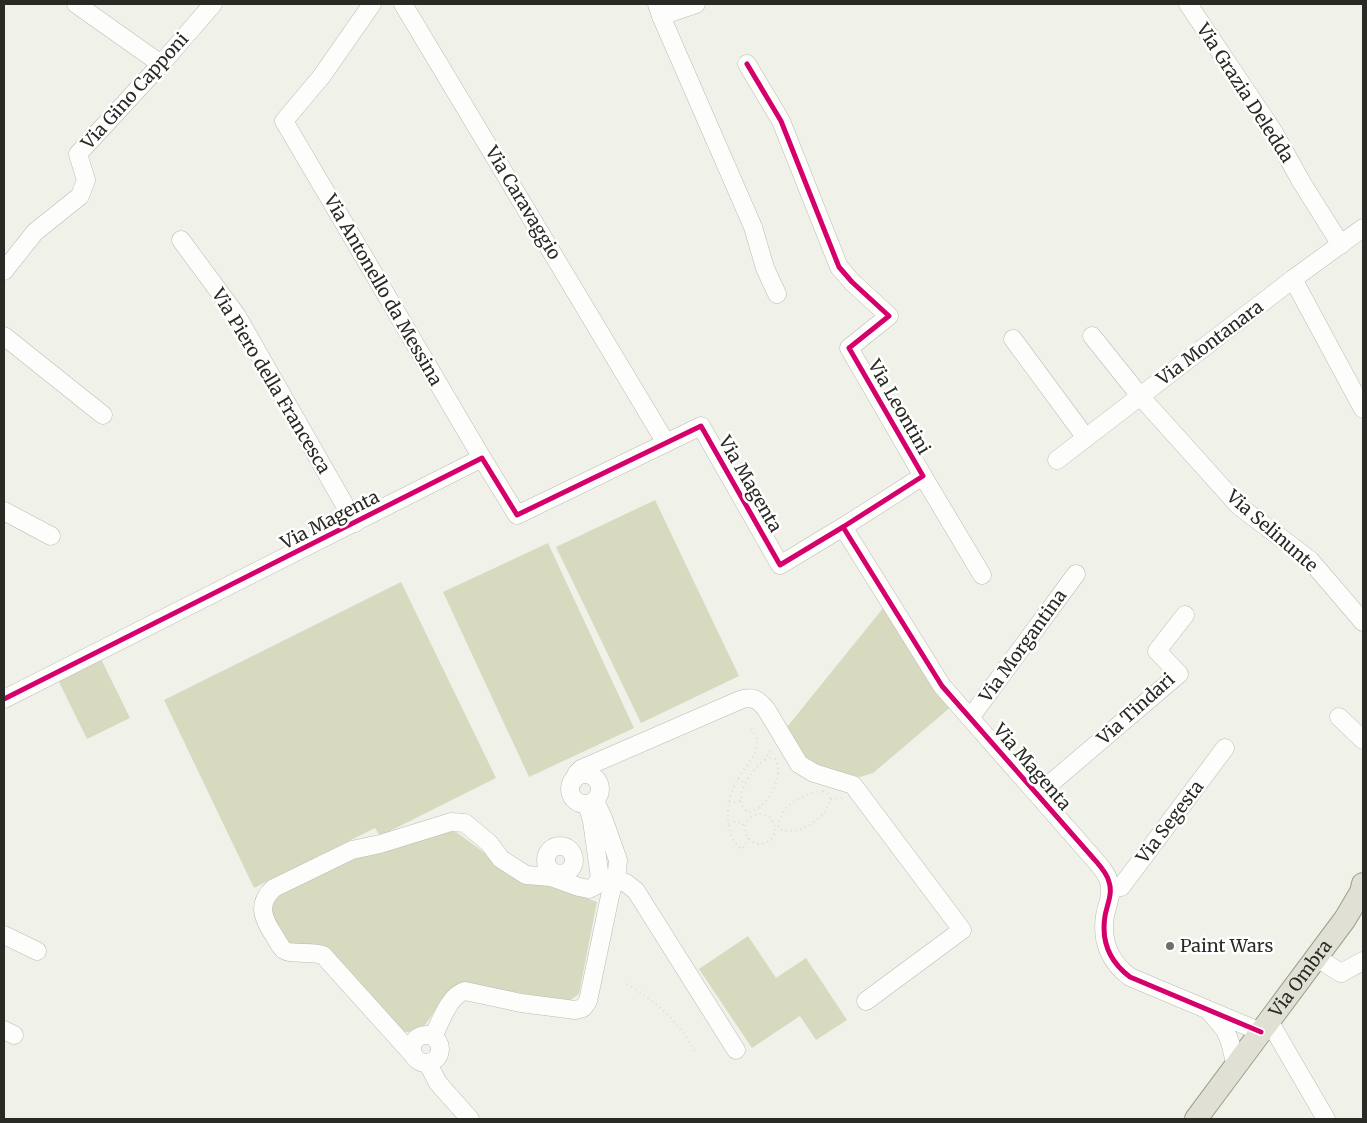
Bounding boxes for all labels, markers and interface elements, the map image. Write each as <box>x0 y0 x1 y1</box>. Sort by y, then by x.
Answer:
street label: Via Grazia Deledda <box>1191 18 1299 167</box>
street label: Via Gino Capponi <box>75 27 193 155</box>
street label: Via Caravaggio <box>480 141 566 264</box>
street label: Via Antonello da Messina <box>319 189 448 390</box>
street label: Via Piero della Francesca <box>206 283 336 478</box>
street label: Via Montanara <box>1151 295 1268 391</box>
street label: Via Leontini <box>863 354 936 458</box>
street label: Via Magenta <box>713 431 787 536</box>
street label: Via Selinunte <box>1221 484 1323 577</box>
street label: Via Magenta <box>276 485 383 555</box>
street label: Via Morgantina <box>973 584 1072 708</box>
street label: Via Tindari <box>1091 668 1179 750</box>
street label: Via Magenta <box>988 718 1077 815</box>
street label: Via Segesta <box>1130 775 1208 869</box>
place label: Paint Wars <box>1180 934 1274 957</box>
street label: Via Ombra <box>1263 935 1337 1022</box>
marker: Paint Wars <box>1164 940 1176 952</box>

